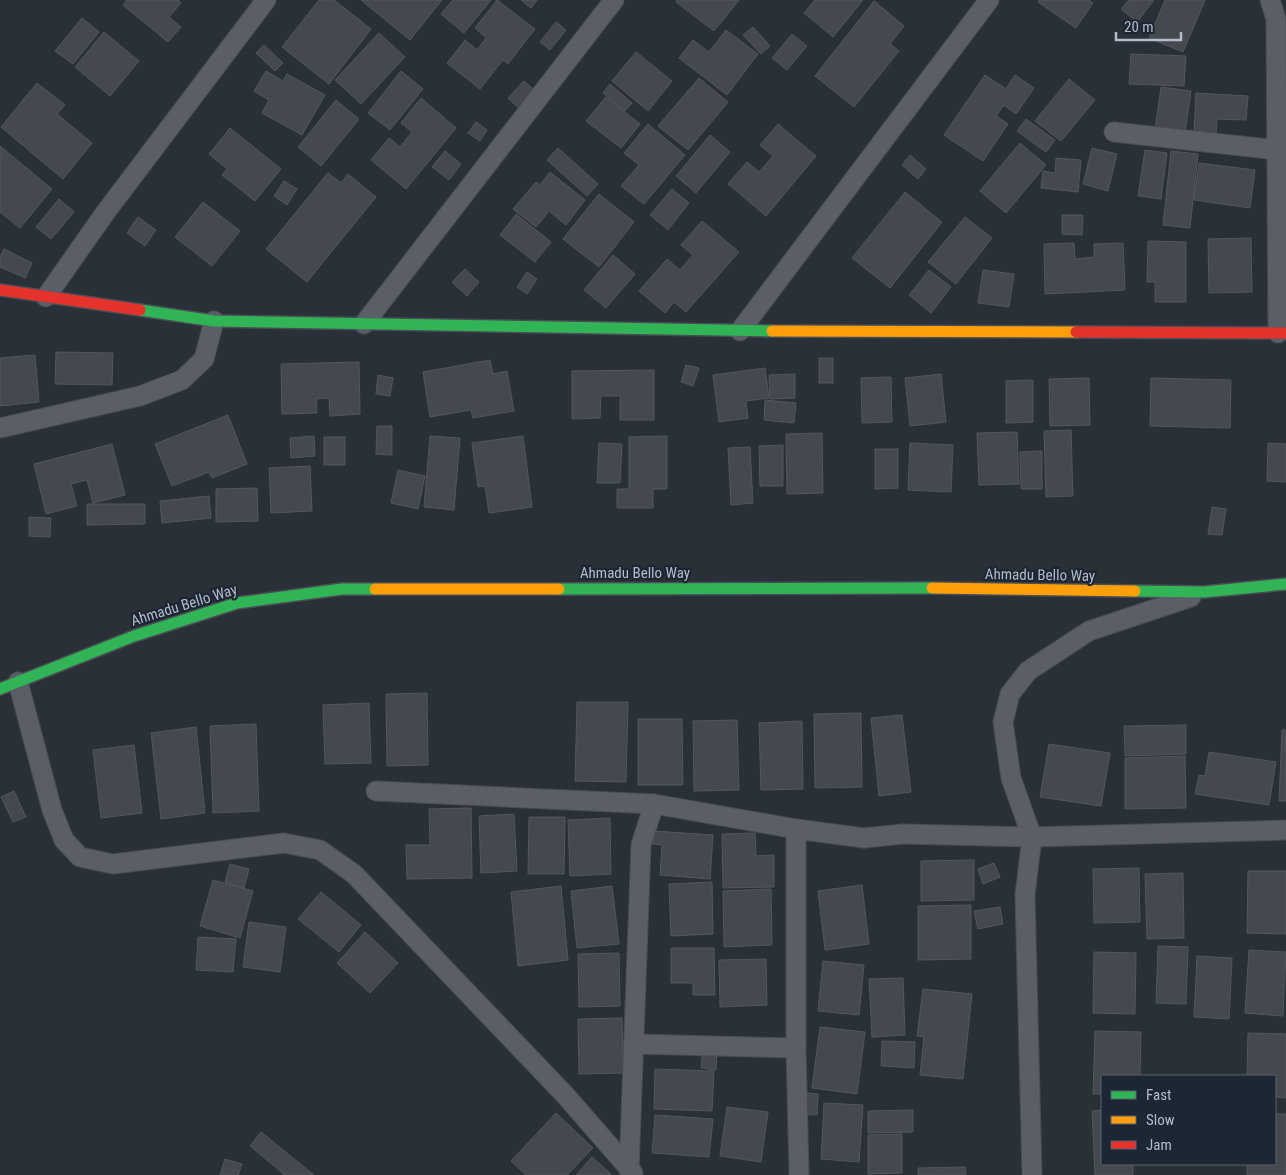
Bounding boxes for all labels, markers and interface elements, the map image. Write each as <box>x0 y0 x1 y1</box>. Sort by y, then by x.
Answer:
scale bar <box>1116 10 1181 42</box>
text: 20 m <box>1124 18 1154 36</box>
street label: Ahmadu Bello Way <box>580 564 690 582</box>
street label: Ahmadu Bello Way <box>985 565 1095 585</box>
street label: Ahmadu Bello Way <box>129 580 239 630</box>
legend <box>1101 1075 1276 1165</box>
text: Fast <box>1146 1086 1171 1104</box>
text: Slow <box>1146 1111 1175 1129</box>
text: Jam <box>1146 1136 1172 1154</box>

